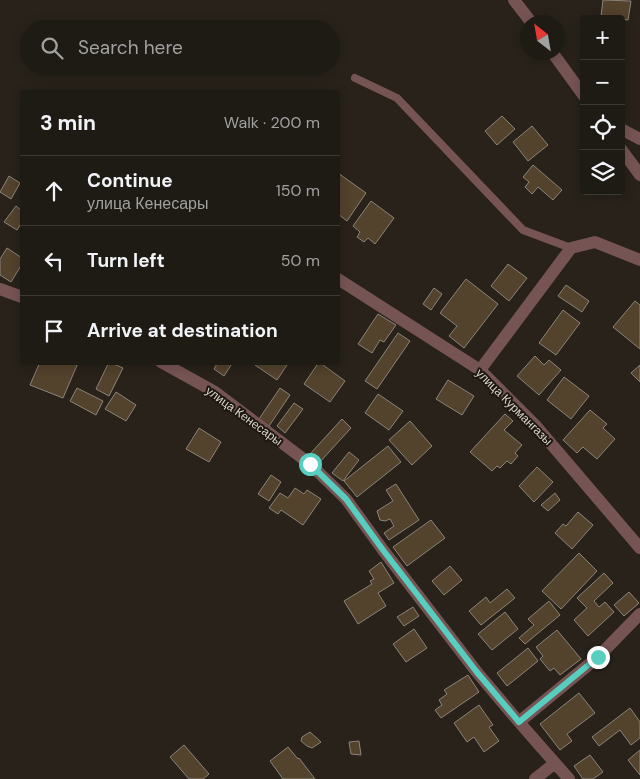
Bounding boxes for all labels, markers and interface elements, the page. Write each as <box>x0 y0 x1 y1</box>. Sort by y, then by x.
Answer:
north arrow <box>520 15 565 60</box>
map controls <box>580 15 625 195</box>
button: + <box>580 15 625 60</box>
search box <box>20 20 340 75</box>
icon: search <box>38 34 66 62</box>
text: Search here <box>78 35 183 60</box>
button: − <box>580 60 625 105</box>
button: locate <box>580 105 625 150</box>
text: 3 min <box>40 109 96 137</box>
text: Walk · 200 m <box>224 112 320 133</box>
button: layers <box>580 150 625 195</box>
text: Continue <box>87 168 173 193</box>
icon: ahead <box>40 177 68 205</box>
text: 150 m <box>276 180 320 201</box>
text: улица Кенесары <box>87 193 209 214</box>
icon: left <box>40 247 68 275</box>
text: Turn left <box>87 248 165 273</box>
text: 50 m <box>281 250 320 271</box>
icon: arrive <box>40 317 68 345</box>
text: Arrive at destination <box>87 318 278 343</box>
street label: улица Курмангазы <box>472 365 556 449</box>
street label: улица Кенесары <box>202 383 286 449</box>
route start <box>299 453 322 476</box>
route end <box>587 646 610 669</box>

